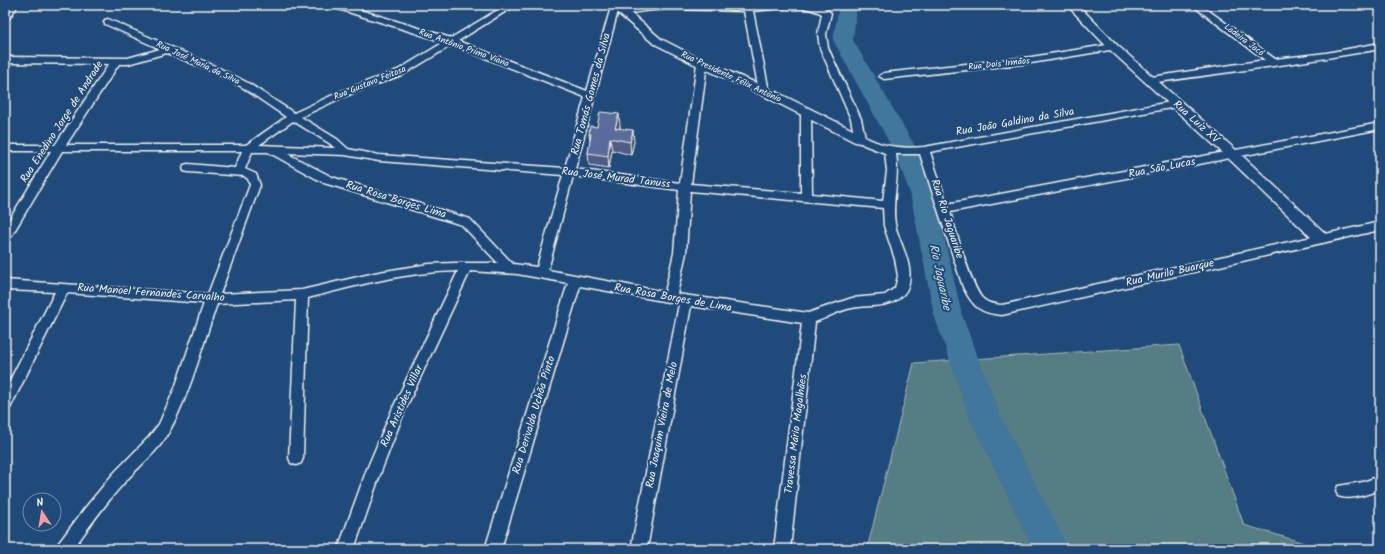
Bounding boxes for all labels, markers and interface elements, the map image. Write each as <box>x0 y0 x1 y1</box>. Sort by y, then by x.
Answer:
street label: Ladeira Jacó <box>1221 20 1268 61</box>
street label: Rua Antônio Primo Viana <box>417 25 511 71</box>
street label: Rua Tomás Gomes da Silva <box>566 31 616 157</box>
street label: Rua José Maria da Silva <box>154 37 242 89</box>
street label: Rua Presidente Félix Antônio <box>678 47 784 107</box>
street label: Rua Dois Irmãos <box>967 53 1031 75</box>
street label: Rua Enedino Jorge de Andrade <box>16 57 108 187</box>
street label: Rua Gustavo Feitosa <box>332 62 408 104</box>
street label: Rua Luiz XV <box>1169 96 1224 149</box>
street label: Rua João Galdino da Silva <box>954 103 1076 141</box>
street label: Rua São Lucas <box>1127 153 1197 183</box>
street label: Rua José Murad Tanuss <box>561 162 672 194</box>
street label: Rua Rosa Borges Lima <box>343 176 449 224</box>
street label: Rua Rio Jaguaribe <box>926 177 968 261</box>
water label: Rio Jaguaribe <box>924 242 957 313</box>
street label: Rua Murilo Buarque <box>1124 254 1216 292</box>
street label: Rua Manoel Fernandes Carvalho <box>77 279 225 307</box>
street label: Rua Rosa Borges de Lima <box>613 279 733 317</box>
street label: Rua Derivaldo Uchõa Pinto <box>507 354 561 476</box>
street label: Rua Joaquim Vieira de Melo <box>641 360 683 490</box>
street label: Rua Aristides Villar <box>376 361 429 450</box>
street label: Travessa Mário Magalhães <box>780 373 812 495</box>
north arrow <box>22 492 62 532</box>
text: N <box>35 494 45 513</box>

